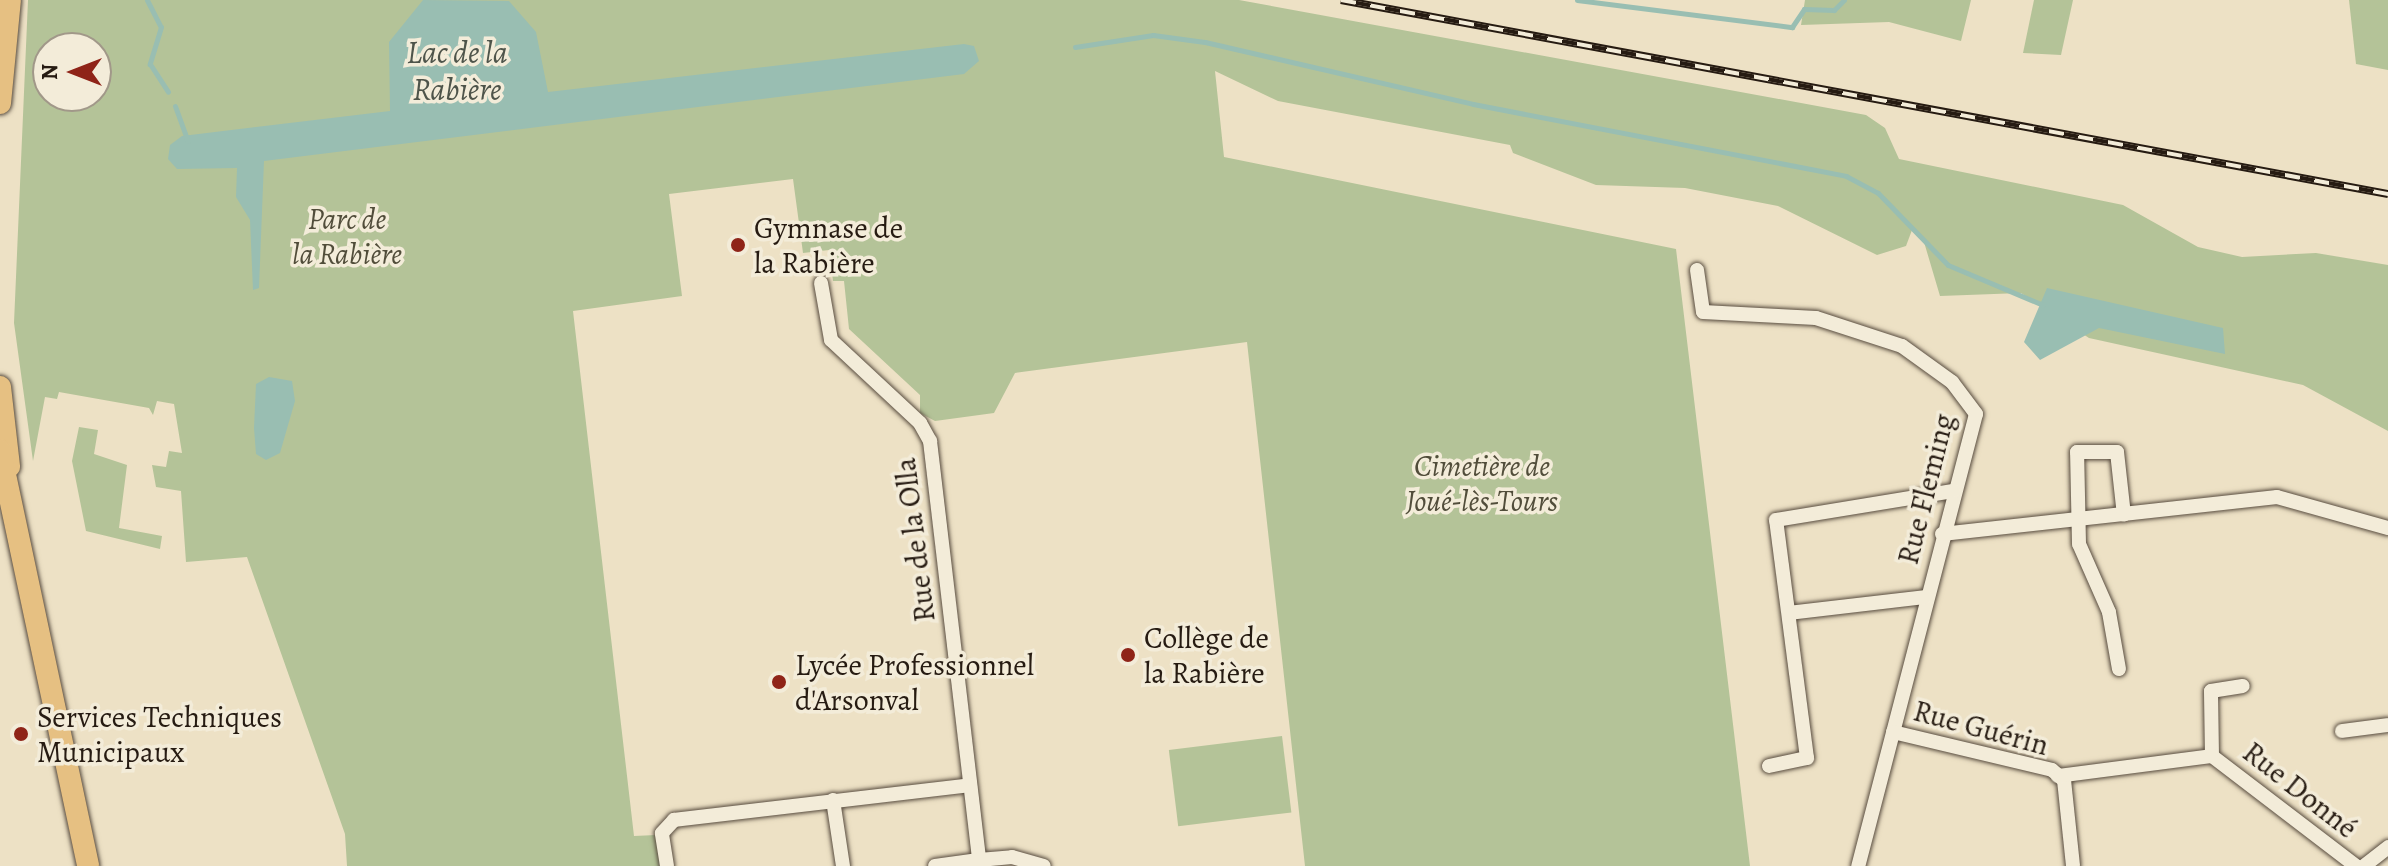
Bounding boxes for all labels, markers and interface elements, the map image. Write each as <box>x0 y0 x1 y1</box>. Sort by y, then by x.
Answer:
north arrow <box>32 32 112 112</box>
water label: Lac de la Rabière <box>406 34 508 109</box>
text: N <box>35 64 65 80</box>
park label: Parc de la Rabière <box>292 201 402 272</box>
place label: Gymnase de la Rabière <box>754 210 903 280</box>
marker: Gymnase de la Rabière <box>729 236 747 254</box>
street label: Rue Fleming <box>1890 410 1962 568</box>
park label: Cimetière de Joué-lès-Tours <box>1406 448 1558 518</box>
street label: Rue de la Olla <box>887 456 943 624</box>
place label: Collège de la Rabière <box>1144 620 1269 690</box>
marker: Collège de la Rabière <box>1119 646 1137 664</box>
place label: Lycée Professionnel d'Arsonval <box>795 647 1034 718</box>
marker: Lycée Professionnel d'Arsonval <box>770 673 788 691</box>
street label: Rue Guérin <box>1909 693 2053 763</box>
place label: Services Techniques Municipaux <box>37 699 282 770</box>
marker: Services Techniques Municipaux <box>12 725 30 743</box>
street label: Rue Donné <box>2236 734 2364 846</box>

